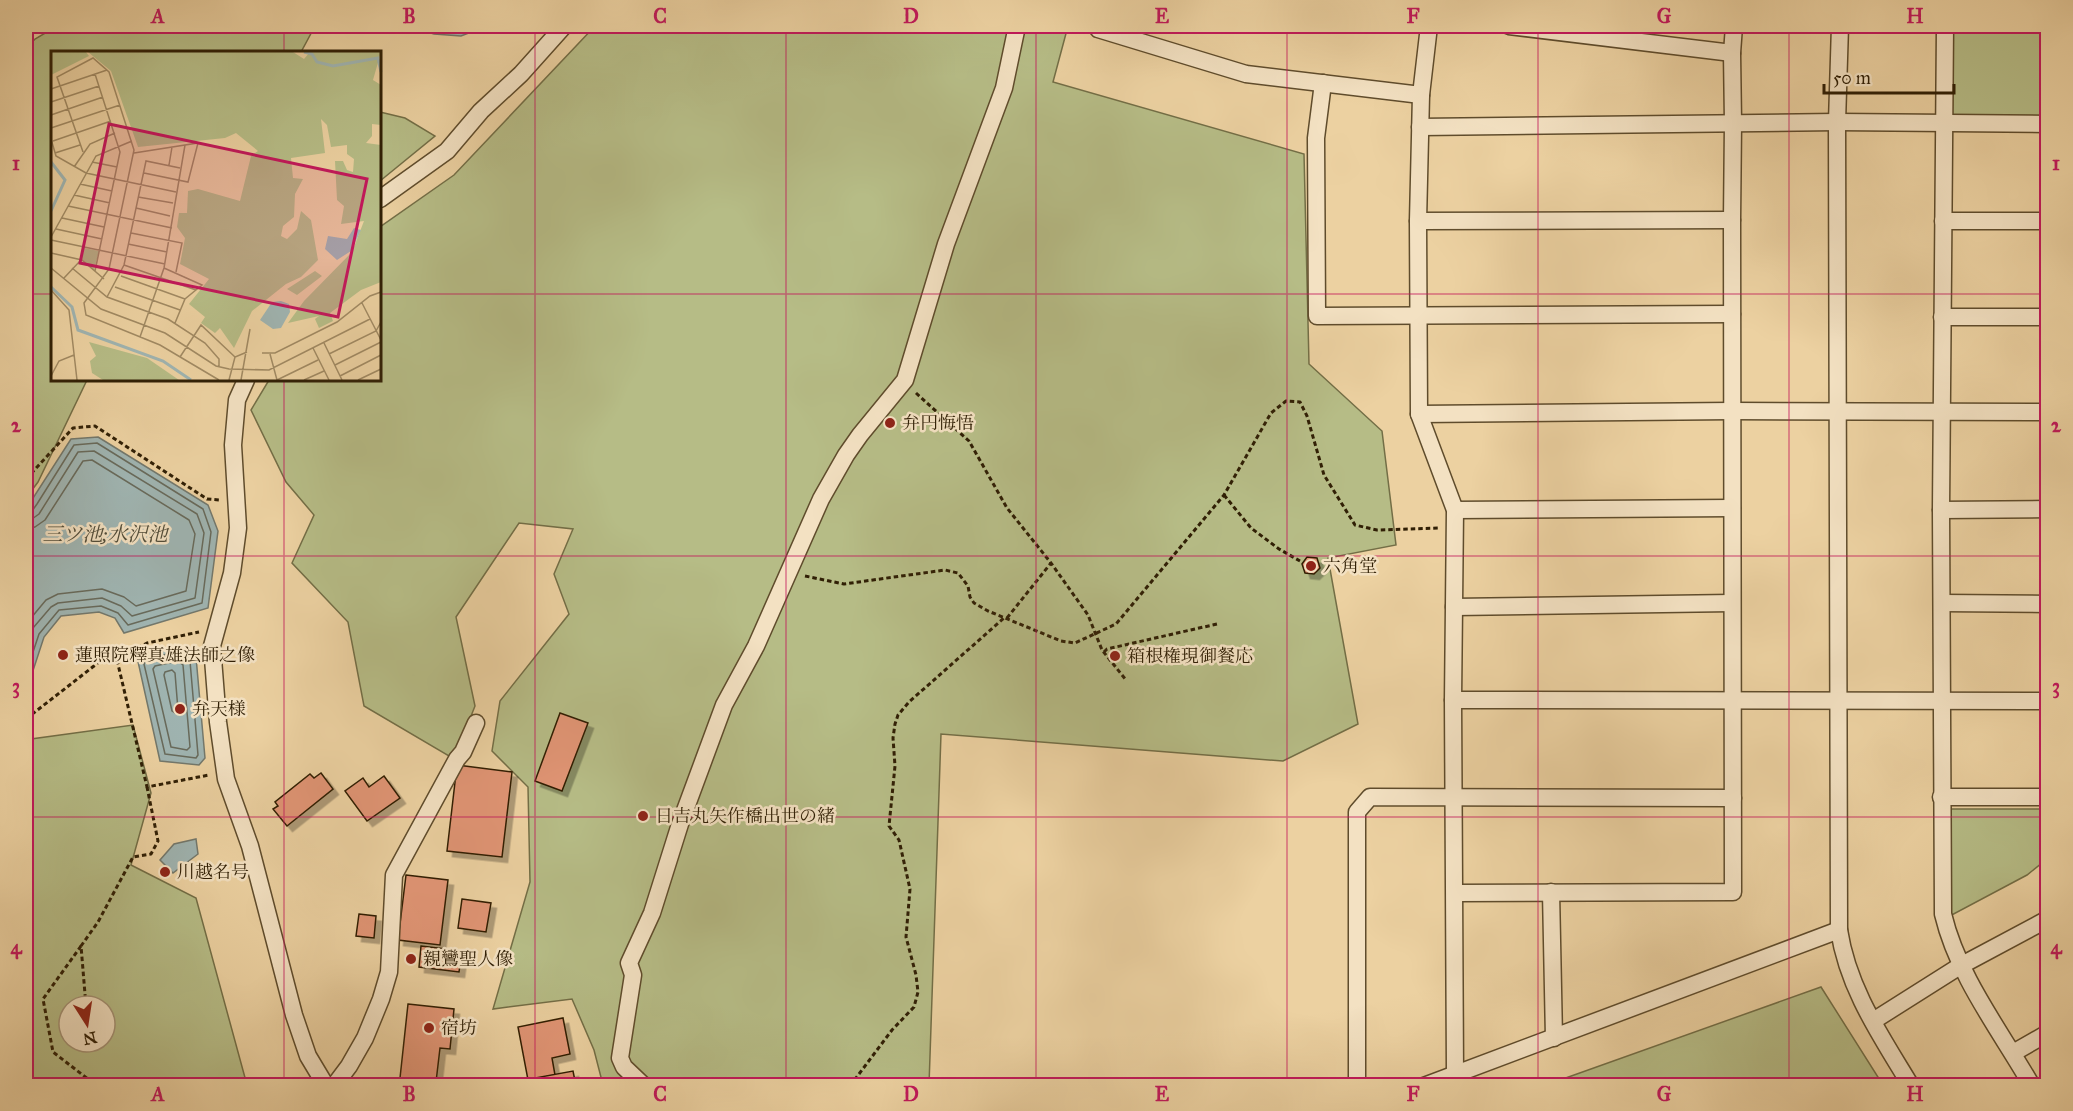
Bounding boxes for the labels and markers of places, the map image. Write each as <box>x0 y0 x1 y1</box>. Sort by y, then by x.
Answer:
place label: 弁円悔悟 <box>902 412 974 434</box>
marker: 弁円悔悟 <box>883 416 897 430</box>
place label: 六角堂 <box>1323 555 1377 577</box>
marker: 六角堂 <box>1304 559 1318 573</box>
place label: 蓮照院釋真雄法師之像 <box>75 644 255 666</box>
place label: 箱根権現御餐応 <box>1127 645 1253 667</box>
marker: 蓮照院釋真雄法師之像 <box>56 648 70 662</box>
marker: 箱根権現御餐応 <box>1108 649 1122 663</box>
place label: 弁天様 <box>192 698 246 720</box>
marker: 弁天様 <box>173 702 187 716</box>
place label: 日吉丸矢作橋出世の緒 <box>655 805 835 827</box>
marker: 日吉丸矢作橋出世の緒 <box>636 809 650 823</box>
place label: 川越名号 <box>177 861 249 883</box>
marker: 川越名号 <box>158 865 172 879</box>
place label: 親鸞聖人像 <box>423 948 513 970</box>
marker: 親鸞聖人像 <box>404 952 418 966</box>
place label: 宿坊 <box>441 1017 477 1039</box>
marker: 宿坊 <box>422 1021 436 1035</box>

